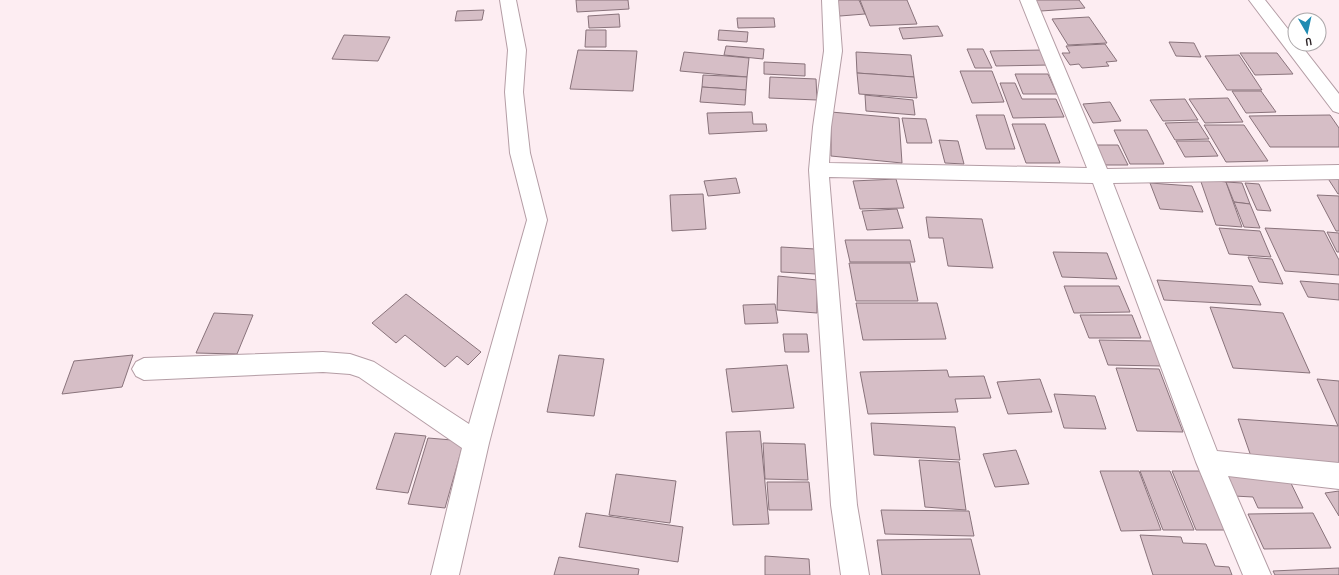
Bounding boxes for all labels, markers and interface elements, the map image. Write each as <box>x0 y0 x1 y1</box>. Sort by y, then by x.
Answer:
north arrow <box>1287 12 1327 52</box>
text: U <box>1304 34 1313 49</box>

